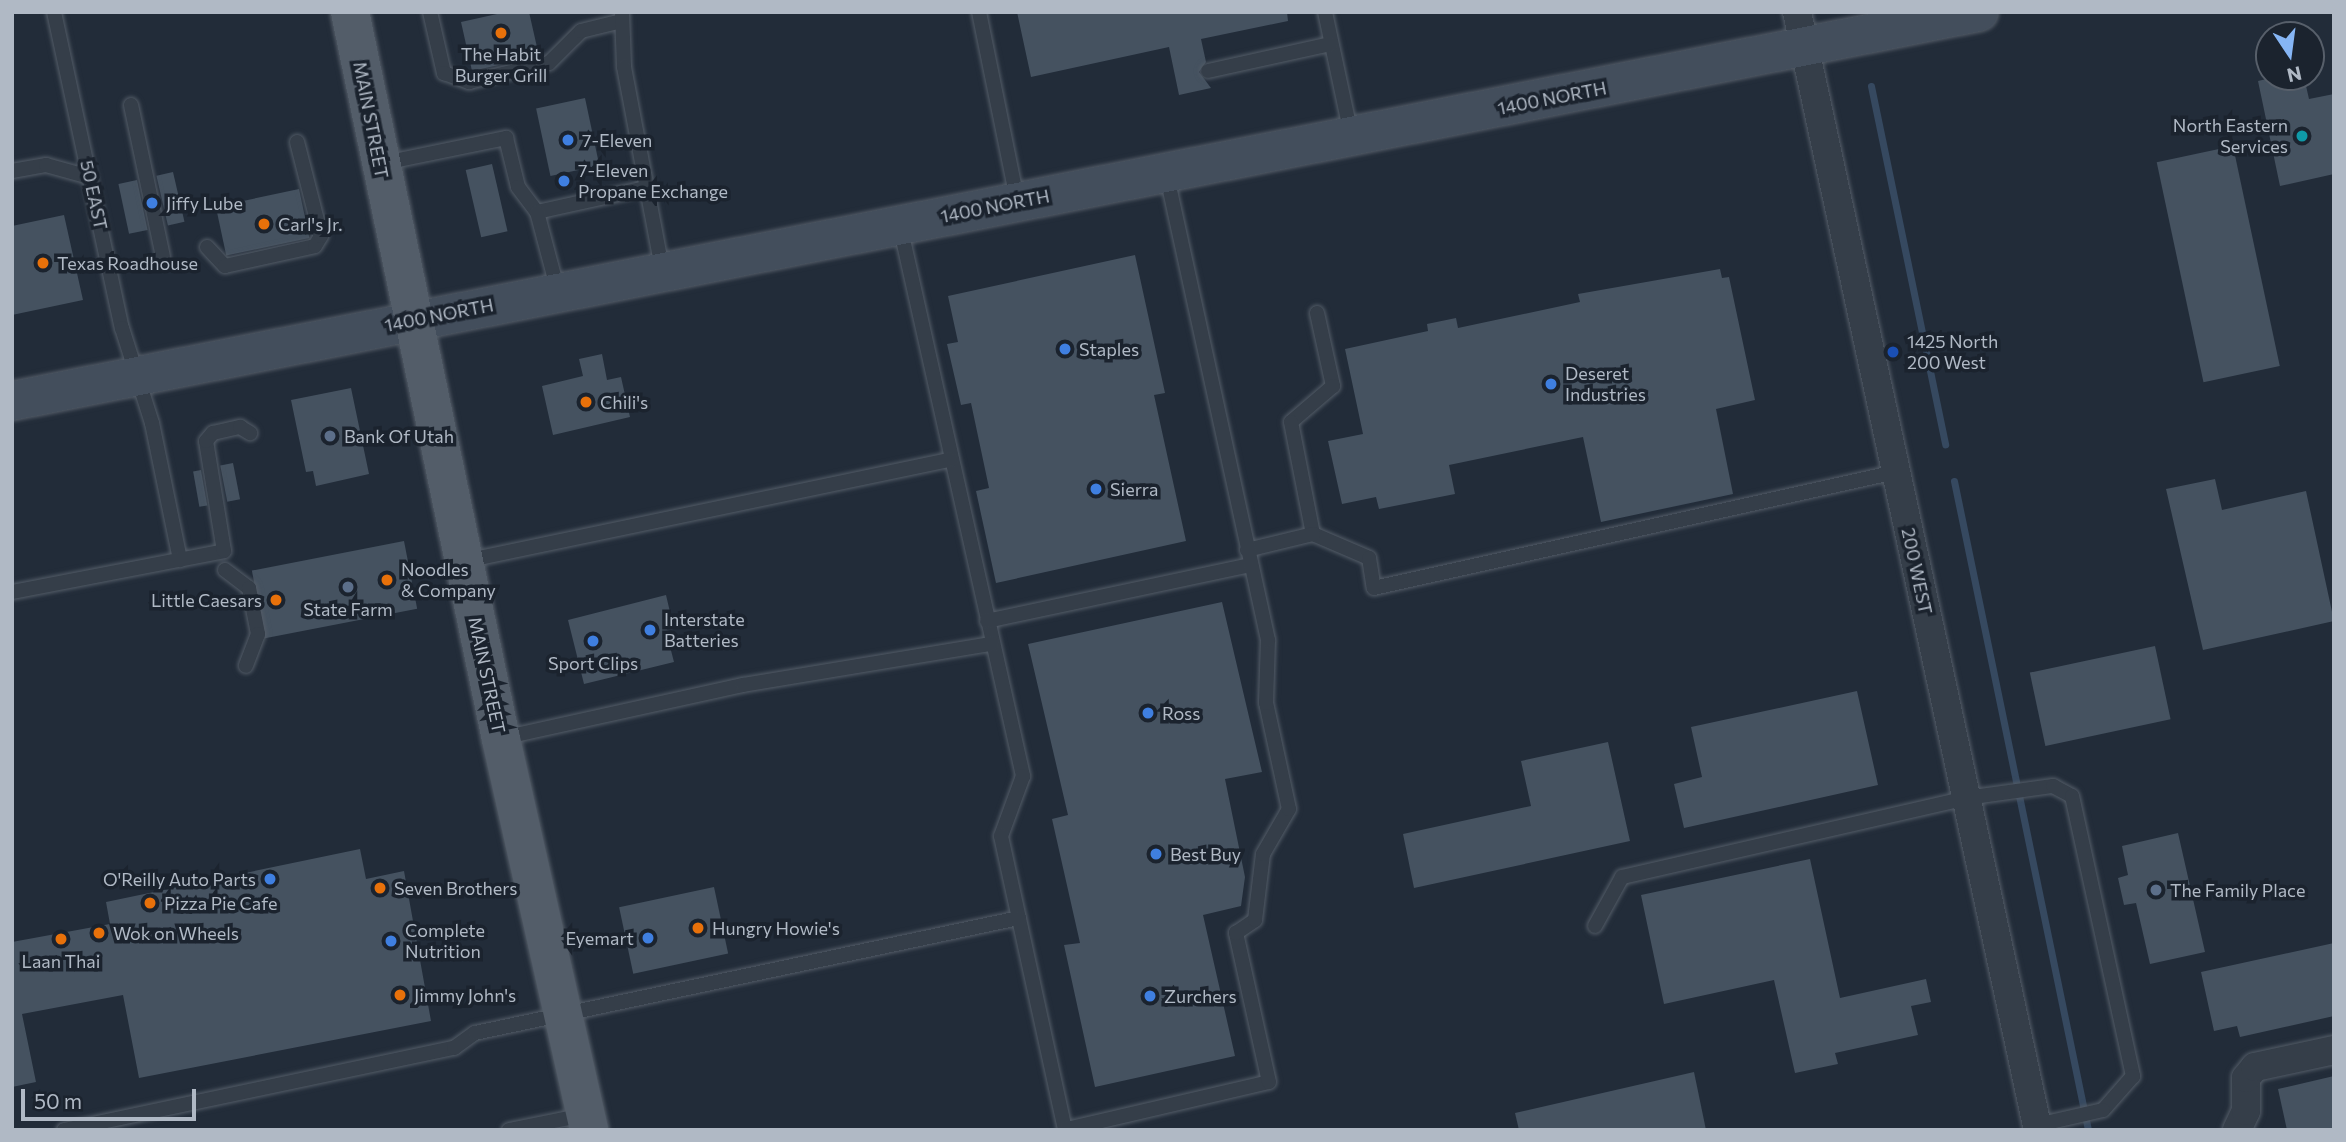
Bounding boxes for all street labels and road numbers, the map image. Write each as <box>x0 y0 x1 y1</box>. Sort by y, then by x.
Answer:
street label: MAIN STREET <box>349 60 393 180</box>
street label: 1400 NORTH <box>1496 77 1608 119</box>
street label: 50 EAST <box>76 158 112 232</box>
street label: 1400 NORTH <box>939 185 1051 227</box>
street label: 1400 NORTH <box>383 294 495 336</box>
street label: 200 WEST <box>1897 526 1937 616</box>
street label: MAIN STREET <box>464 615 510 735</box>

